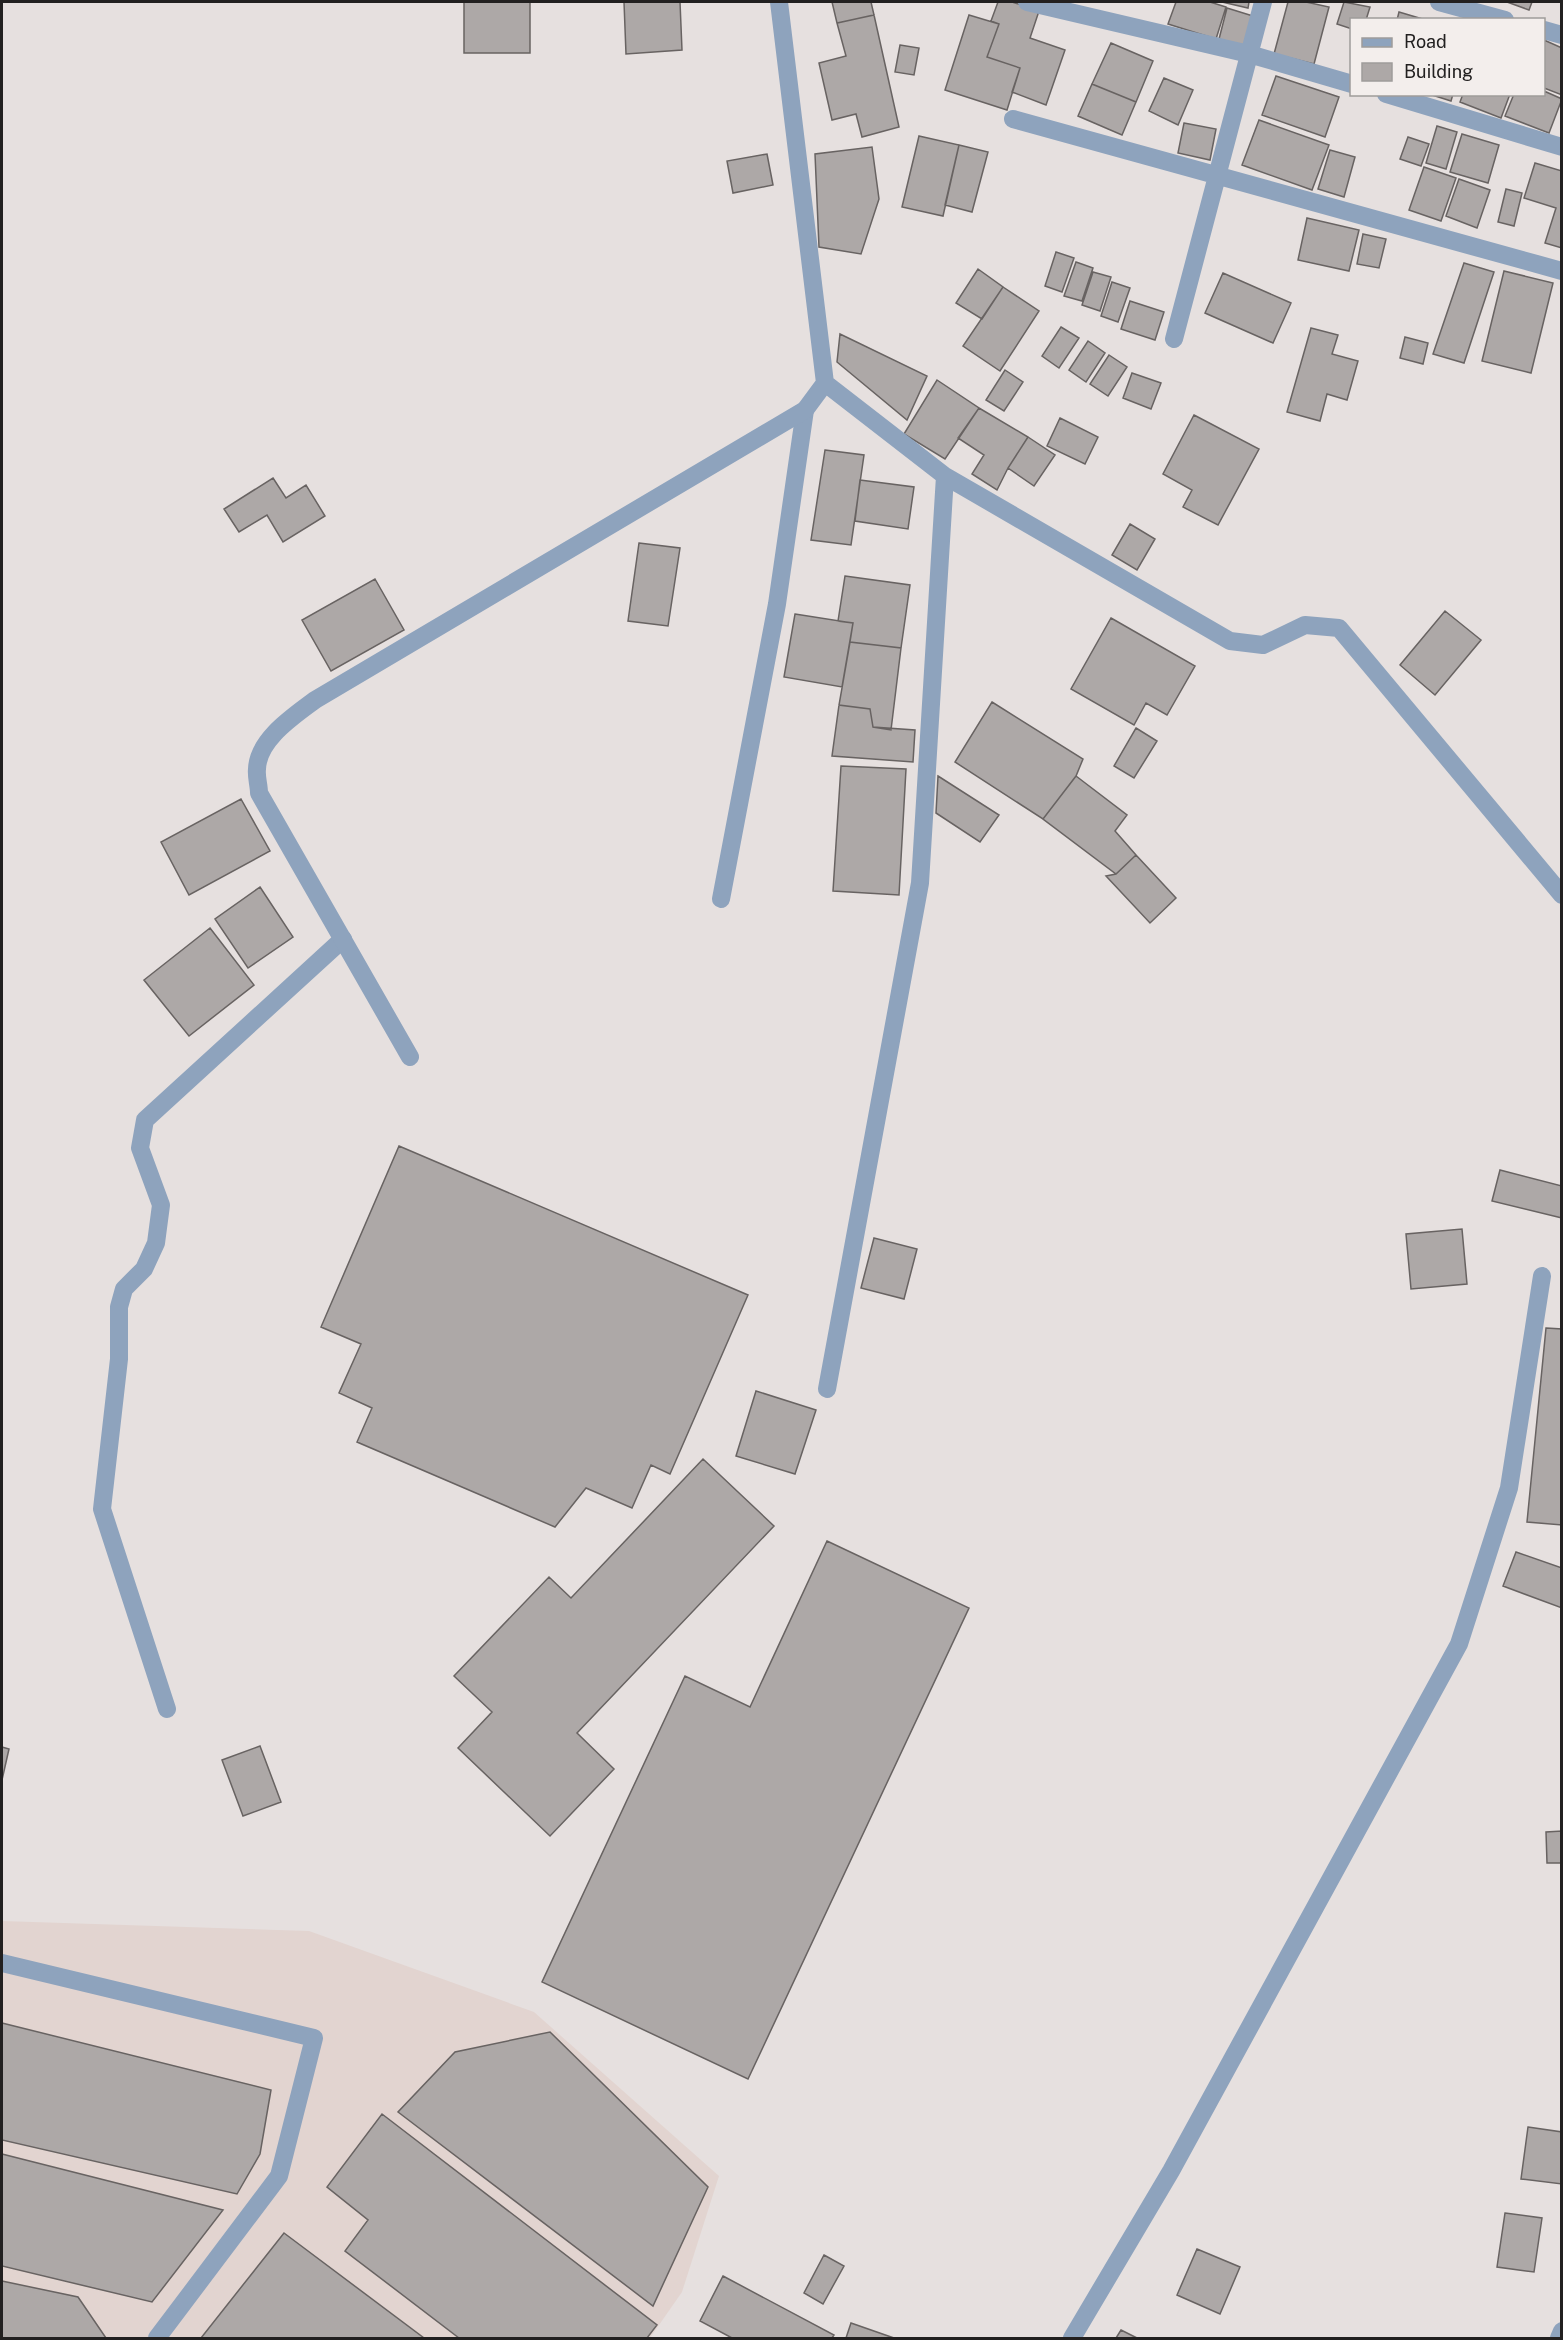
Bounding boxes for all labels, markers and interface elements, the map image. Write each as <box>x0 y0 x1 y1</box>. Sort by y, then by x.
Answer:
legend <box>1350 18 1545 96</box>
text: Road <box>1404 31 1447 52</box>
text: Building <box>1404 61 1473 82</box>

